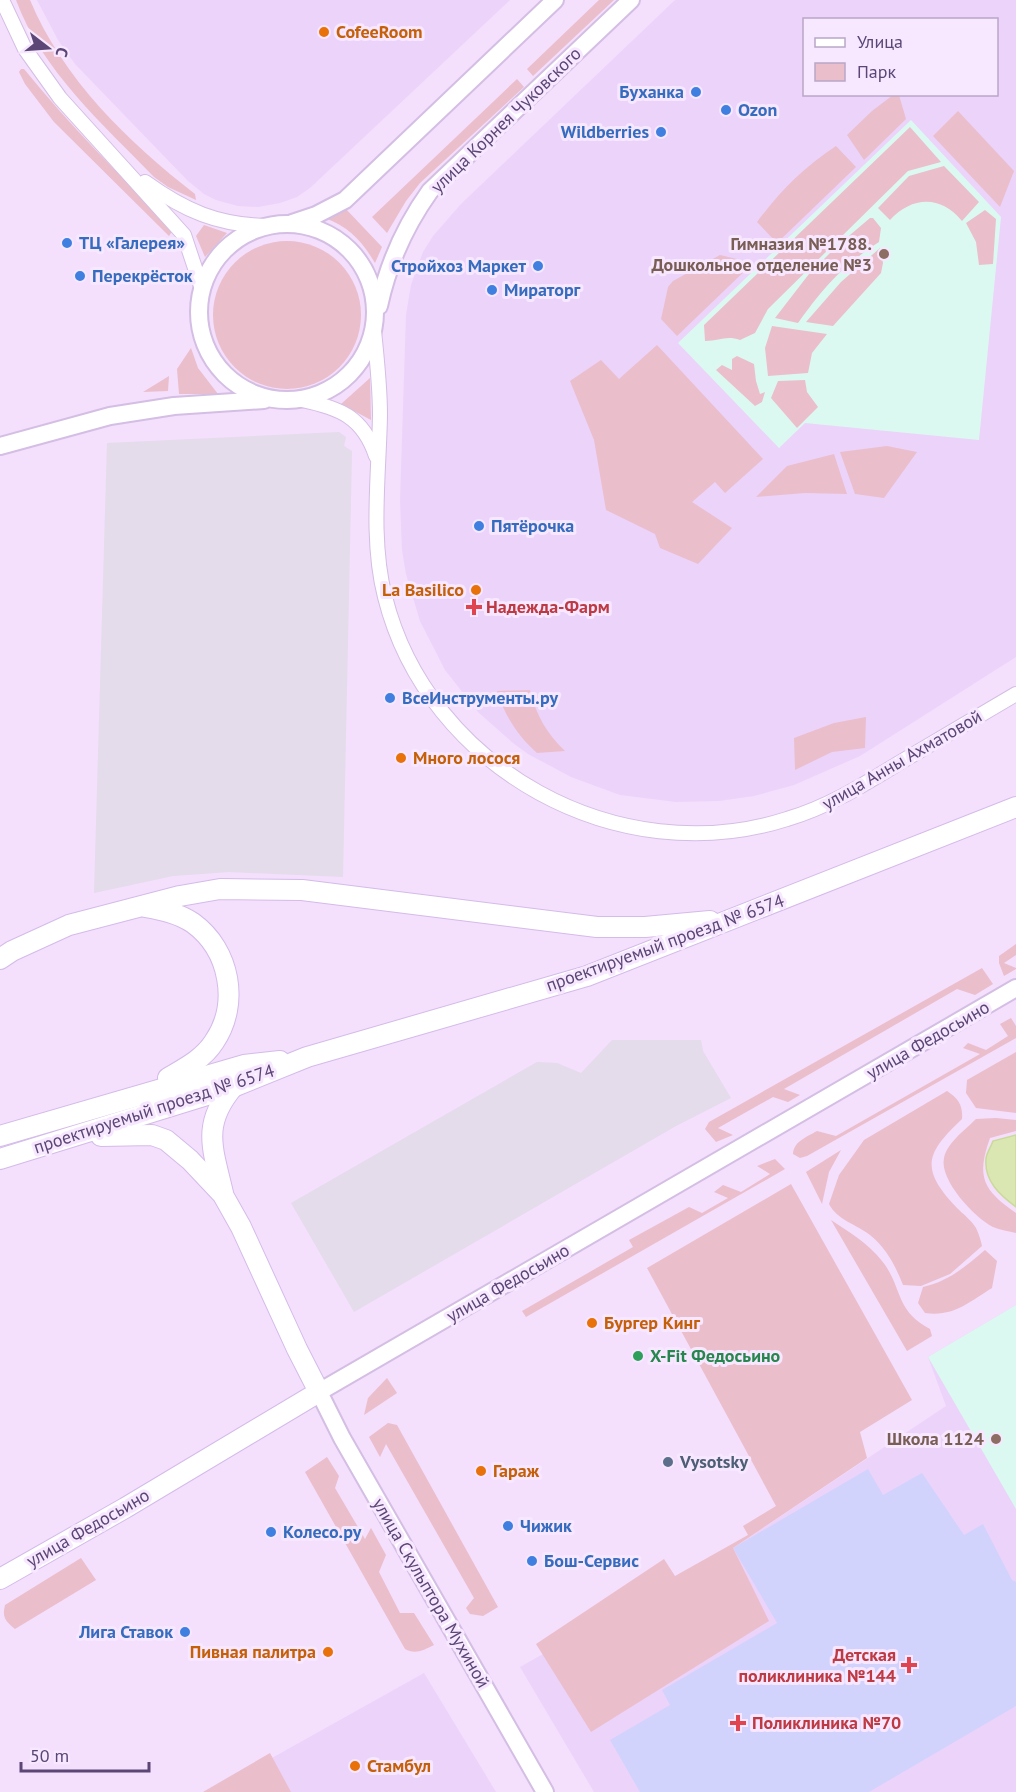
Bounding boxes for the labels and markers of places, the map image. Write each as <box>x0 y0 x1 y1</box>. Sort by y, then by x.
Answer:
place label: CofeeRoom <box>336 20 423 43</box>
marker: CofeeRoom <box>317 25 331 39</box>
place label: Буханка <box>619 80 684 103</box>
marker: Буханка <box>689 85 703 99</box>
place label: Ozon <box>738 98 777 121</box>
marker: Ozon <box>719 103 733 117</box>
place label: Wildberries <box>561 120 649 143</box>
marker: Wildberries <box>654 125 668 139</box>
place label: ТЦ «Галерея» <box>79 231 185 254</box>
place label: Гимназия №1788. Дошкольное отделение №3 <box>651 232 872 276</box>
marker: ТЦ «Галерея» <box>60 236 74 250</box>
marker: Гимназия №1788. Дошкольное отделение №3 <box>877 247 891 261</box>
place label: Стройхоз Маркет <box>391 254 526 277</box>
marker: Стройхоз Маркет <box>531 259 545 273</box>
place label: Перекрёсток <box>92 264 193 287</box>
marker: Перекрёсток <box>73 269 87 283</box>
place label: Мираторг <box>504 278 581 301</box>
marker: Мираторг <box>485 283 499 297</box>
place label: Пятёрочка <box>491 514 574 537</box>
marker: Пятёрочка <box>472 519 486 533</box>
place label: La Basilico <box>382 578 464 601</box>
marker: La Basilico <box>469 583 483 597</box>
place label: Надежда-Фарм <box>486 595 610 618</box>
marker: Надежда-Фарм <box>467 600 481 614</box>
place label: ВсеИнструменты.ру <box>402 686 558 709</box>
marker: ВсеИнструменты.ру <box>383 691 397 705</box>
place label: Много лосося <box>413 746 520 769</box>
marker: Много лосося <box>394 751 408 765</box>
place label: Бургер Кинг <box>604 1311 700 1334</box>
marker: Бургер Кинг <box>585 1316 599 1330</box>
place label: X-Fit Федосьино <box>650 1344 781 1367</box>
marker: X-Fit Федосьино <box>631 1349 645 1363</box>
place label: Школа 1124 <box>887 1427 984 1450</box>
marker: Школа 1124 <box>989 1432 1003 1446</box>
place label: Vysotsky <box>679 1450 748 1473</box>
marker: Vysotsky <box>661 1455 675 1469</box>
place label: Гараж <box>493 1459 540 1482</box>
marker: Гараж <box>474 1464 488 1478</box>
place label: Чижик <box>520 1514 572 1537</box>
marker: Чижик <box>501 1519 515 1533</box>
place label: Колесо.ру <box>283 1520 362 1543</box>
marker: Колесо.ру <box>264 1525 278 1539</box>
place label: Бош-Сервис <box>544 1549 639 1572</box>
marker: Бош-Сервис <box>525 1554 539 1568</box>
place label: Лига Ставок <box>78 1620 173 1643</box>
marker: Лига Ставок <box>178 1625 192 1639</box>
place label: Пивная палитра <box>190 1640 316 1663</box>
place label: Детская поликлиника №144 <box>738 1643 896 1687</box>
marker: Пивная палитра <box>321 1645 335 1659</box>
marker: Детская поликлиника №144 <box>900 1656 918 1674</box>
place label: Поликлиника №70 <box>752 1711 901 1734</box>
marker: Поликлиника №70 <box>729 1714 747 1732</box>
place label: Стамбул <box>367 1754 431 1777</box>
marker: Стамбул <box>348 1759 362 1773</box>

